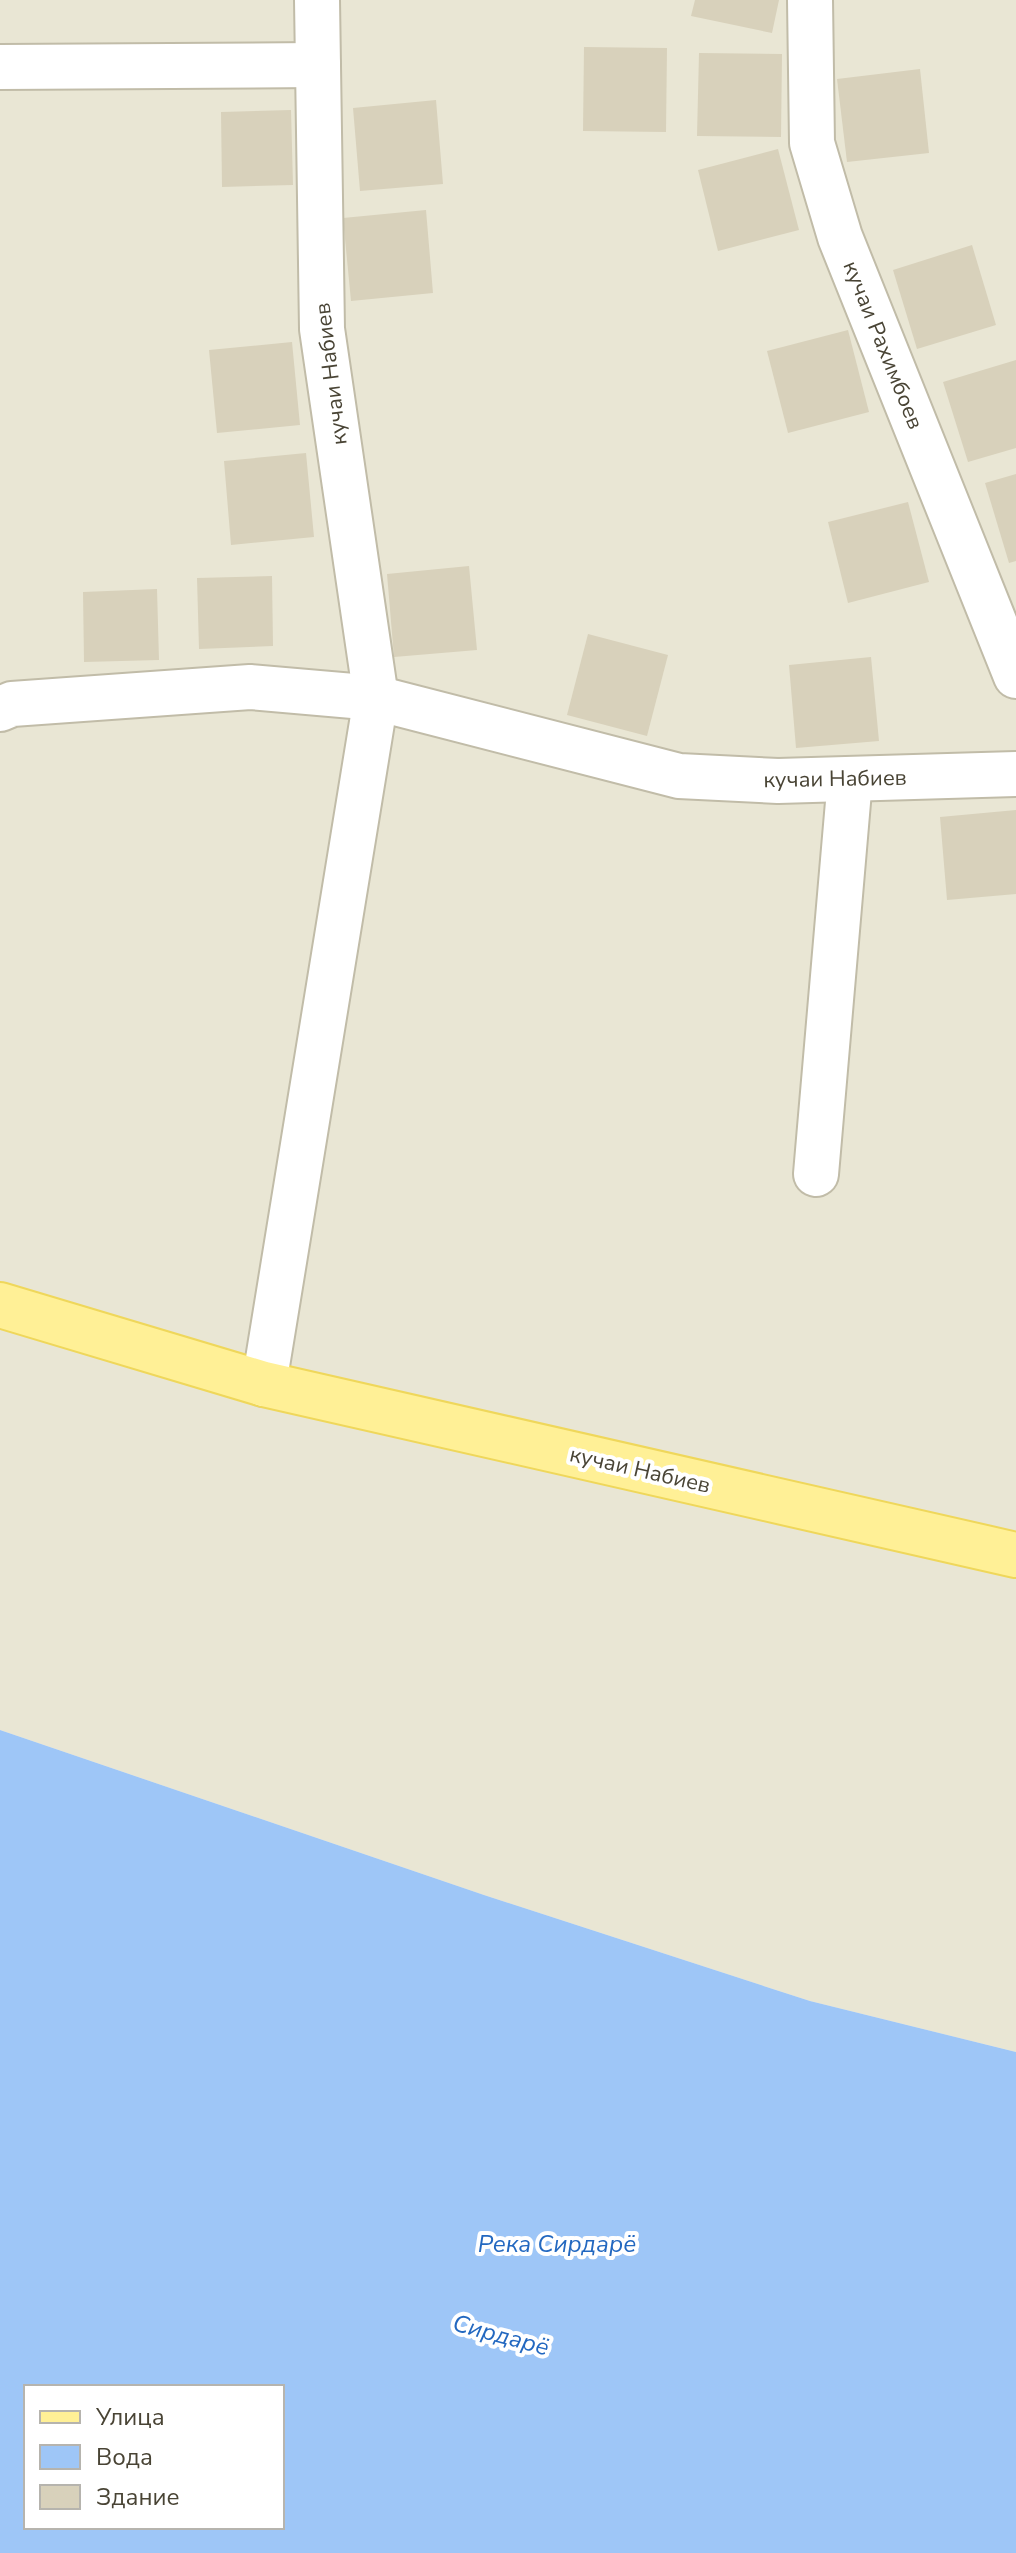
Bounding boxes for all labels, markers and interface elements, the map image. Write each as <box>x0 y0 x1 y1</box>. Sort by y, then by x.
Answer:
street label: кучаи Рахимбоев <box>836 256 930 434</box>
street label: кучаи Набиев <box>307 301 355 447</box>
street label: кучаи Набиев <box>763 763 907 795</box>
street label: кучаи Набиев <box>567 1439 713 1501</box>
water label: Река Сирдарё <box>478 2228 636 2260</box>
water label: Сирдарё <box>449 2307 553 2363</box>
legend <box>24 2385 284 2529</box>
text: Улица <box>95 2401 165 2433</box>
text: Вода <box>96 2441 153 2473</box>
text: Здание <box>96 2481 180 2513</box>

